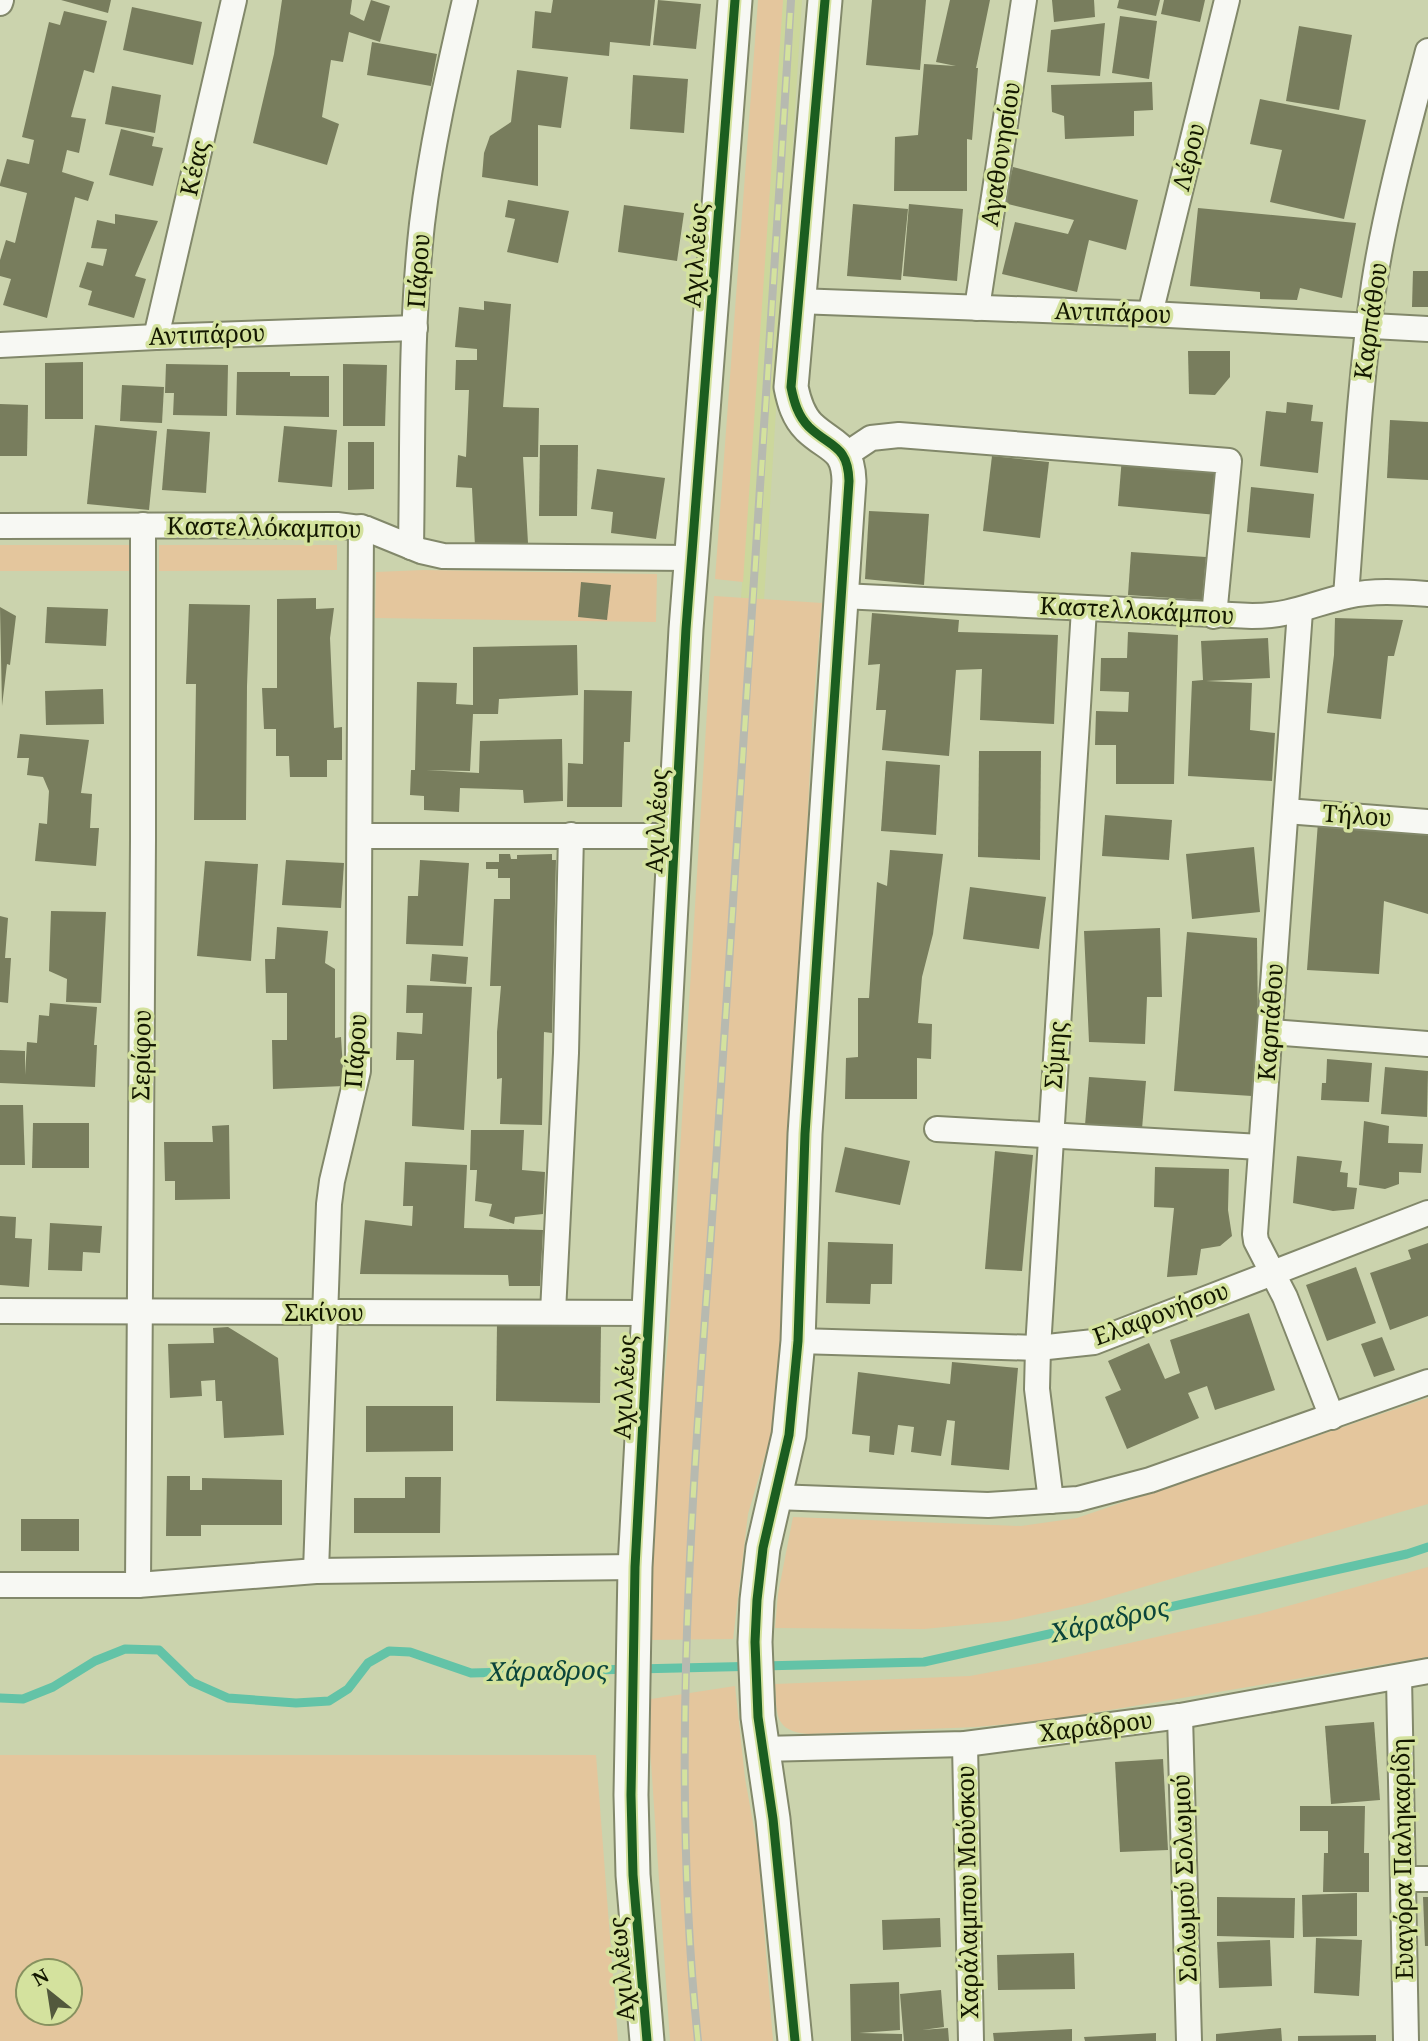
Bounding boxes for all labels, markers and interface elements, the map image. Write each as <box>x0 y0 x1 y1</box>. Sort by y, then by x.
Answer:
street label: Αγαθονησίου <box>972 79 1027 228</box>
street label: Λέρου <box>1163 119 1212 194</box>
street label: Κέας <box>171 137 216 199</box>
street label: Αχιλλέως <box>674 201 715 308</box>
street label: Πάρου <box>398 233 437 309</box>
street label: Καρπάθου <box>1345 260 1394 381</box>
street label: Αντιπάρου <box>1054 293 1172 330</box>
street label: Αντιπάρου <box>148 315 266 352</box>
street label: Καστελλόκαμπου <box>166 508 362 545</box>
street label: Καστελλοκάμπου <box>1039 588 1235 631</box>
street label: Αχιλλέως <box>636 768 675 874</box>
street label: Τήλου <box>1321 796 1393 833</box>
street label: Καρπάθου <box>1249 962 1290 1082</box>
street label: Σερίφου <box>123 1009 158 1101</box>
street label: Πάρου <box>335 1013 374 1089</box>
street label: Σύμης <box>1036 1020 1073 1090</box>
street label: Ελαφονήσου <box>1088 1273 1233 1352</box>
street label: Σικίνου <box>284 1295 364 1328</box>
street label: Αχιλλέως <box>604 1334 643 1440</box>
water label: Χάραδρος <box>1045 1588 1173 1651</box>
water label: Χάραδρος <box>485 1651 609 1689</box>
street label: Χαράδρου <box>1038 1702 1154 1749</box>
street label: Ευαγόρα Παληκαρίδη <box>1383 1738 1420 1980</box>
street label: Χαράλαμπου Μούσκου <box>948 1765 985 2019</box>
street label: Σολωμού Σολωμού <box>1163 1773 1204 1983</box>
street label: Αχιλλέως <box>599 1915 642 2023</box>
north arrow <box>14 1957 84 2027</box>
text: N <box>28 1962 54 1992</box>

